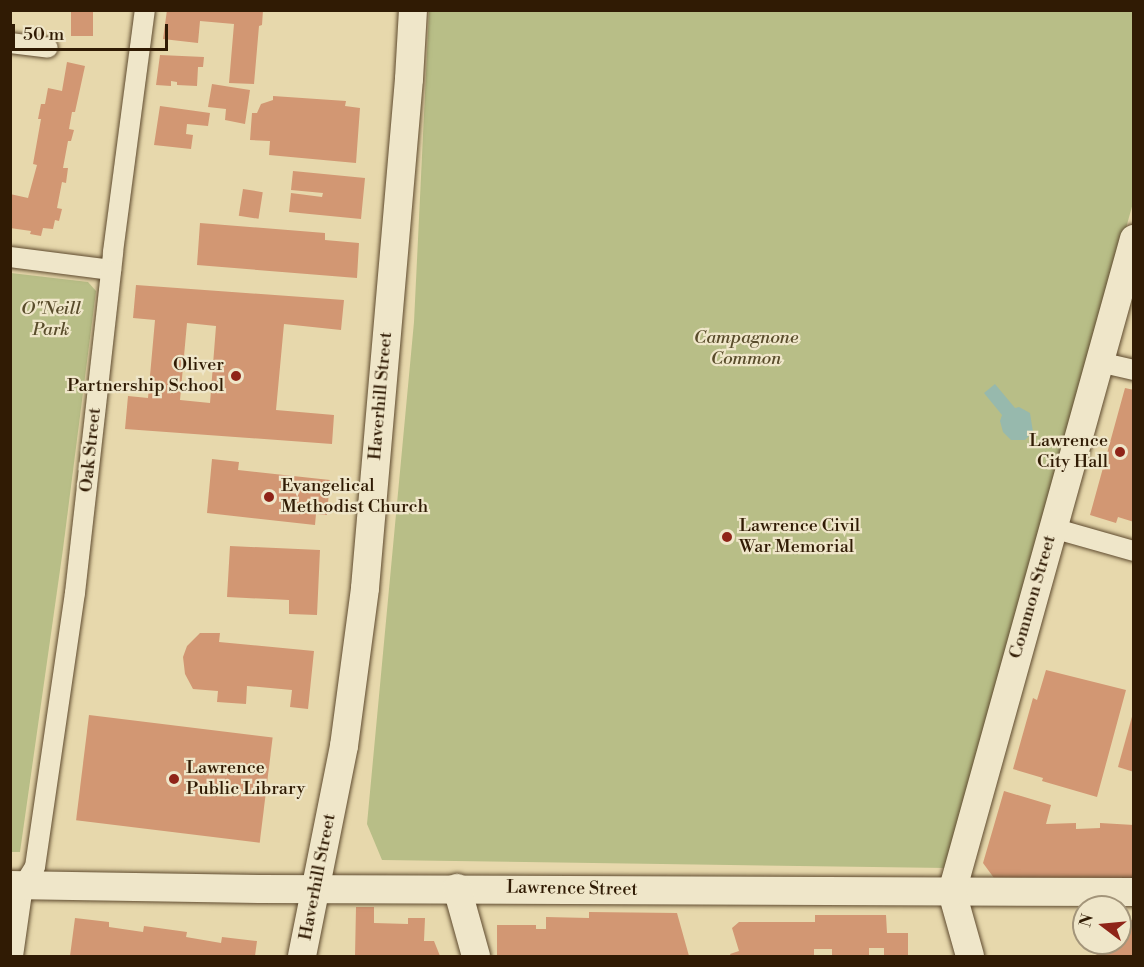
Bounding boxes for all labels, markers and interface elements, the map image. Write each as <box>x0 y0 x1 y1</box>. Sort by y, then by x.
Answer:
scale bar <box>15 12 171 50</box>
text: 50 m <box>23 23 64 46</box>
park label: O"Neill Park <box>21 299 81 342</box>
park label: Campagnone Common <box>694 328 798 370</box>
street label: Haverhill Street <box>365 331 397 461</box>
place label: Oliver Partnership School <box>67 355 224 398</box>
marker: Oliver Partnership School <box>229 369 243 383</box>
street label: Oak Street <box>76 407 106 493</box>
place label: Lawrence City Hall <box>1029 431 1108 474</box>
marker: Lawrence City Hall <box>1113 445 1127 459</box>
place label: Evangelical Methodist Church <box>281 476 428 518</box>
marker: Evangelical Methodist Church <box>262 490 276 504</box>
place label: Lawrence Civil War Memorial <box>739 516 860 558</box>
marker: Lawrence Civil War Memorial <box>720 530 734 544</box>
street label: Common Street <box>1005 533 1061 661</box>
place label: Lawrence Public Library <box>186 758 305 800</box>
marker: Lawrence Public Library <box>167 772 181 786</box>
street label: Haverhill Street <box>295 812 341 942</box>
street label: Lawrence Street <box>506 877 638 901</box>
north arrow <box>1072 895 1132 955</box>
text: N <box>1075 912 1098 929</box>

